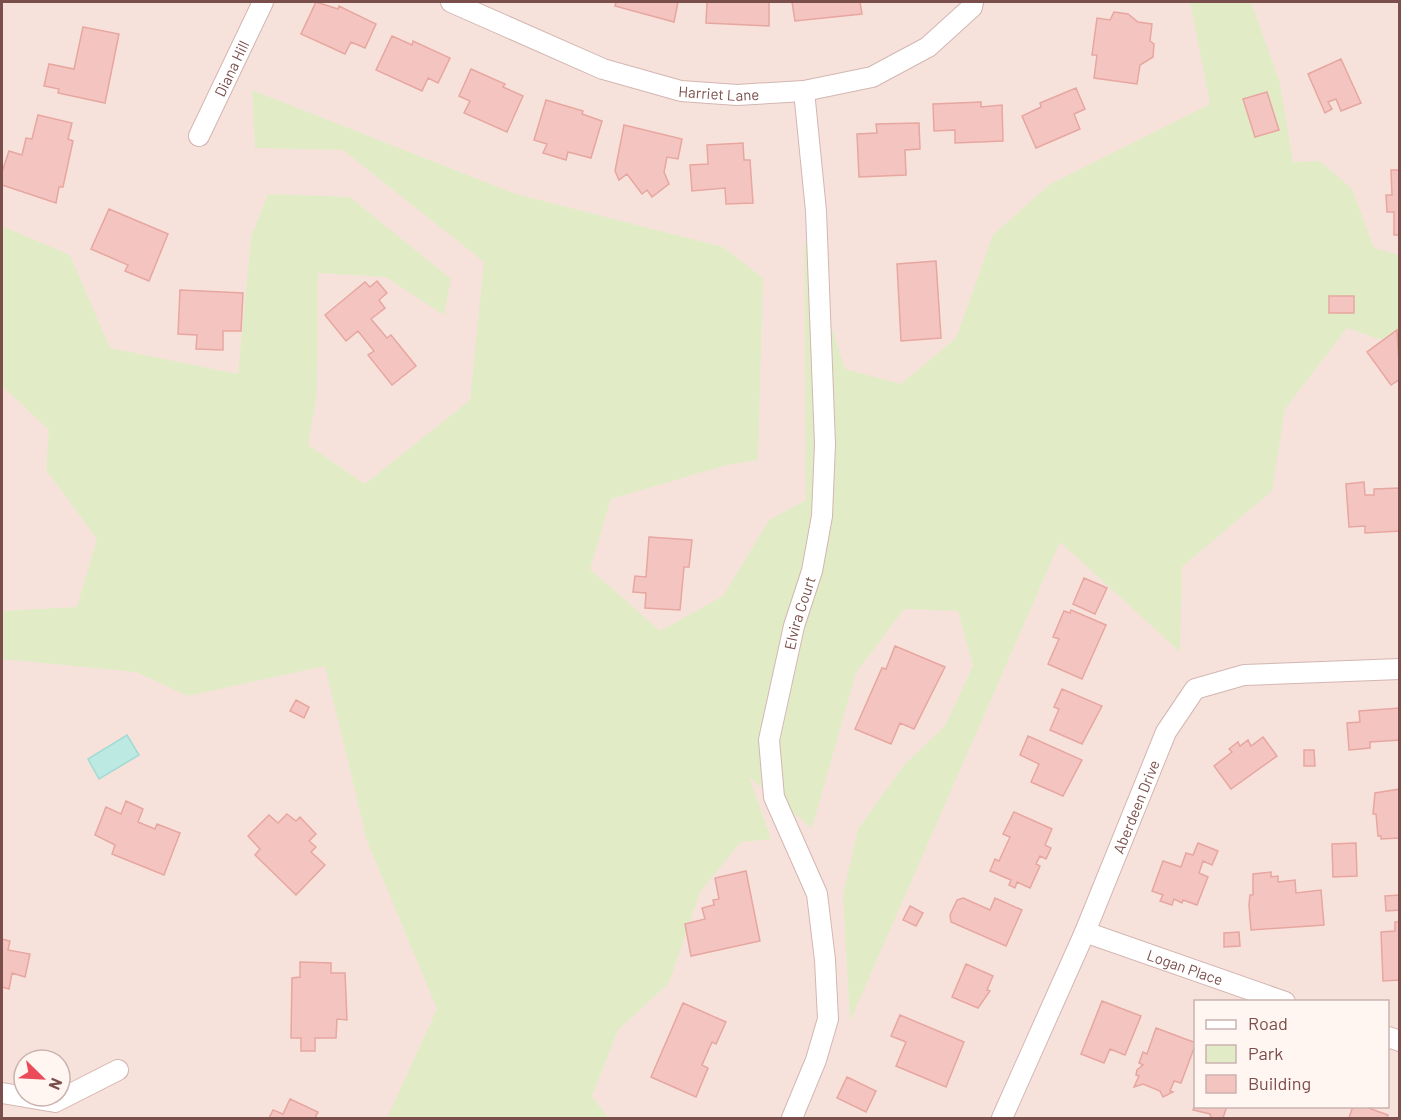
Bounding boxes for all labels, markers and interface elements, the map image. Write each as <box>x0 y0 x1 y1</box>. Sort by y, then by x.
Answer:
street label: Diana Hill <box>210 37 252 99</box>
street label: Harriet Lane <box>678 82 760 104</box>
street label: Elvira Court <box>780 574 819 651</box>
street label: Aberdeen Drive <box>1109 757 1163 856</box>
street label: Logan Place <box>1145 945 1225 989</box>
legend <box>1194 1000 1389 1108</box>
text: Road <box>1248 1012 1288 1034</box>
text: Park <box>1248 1042 1283 1064</box>
north arrow <box>12 1048 72 1108</box>
text: Building <box>1248 1072 1311 1094</box>
text: N <box>45 1076 67 1093</box>

